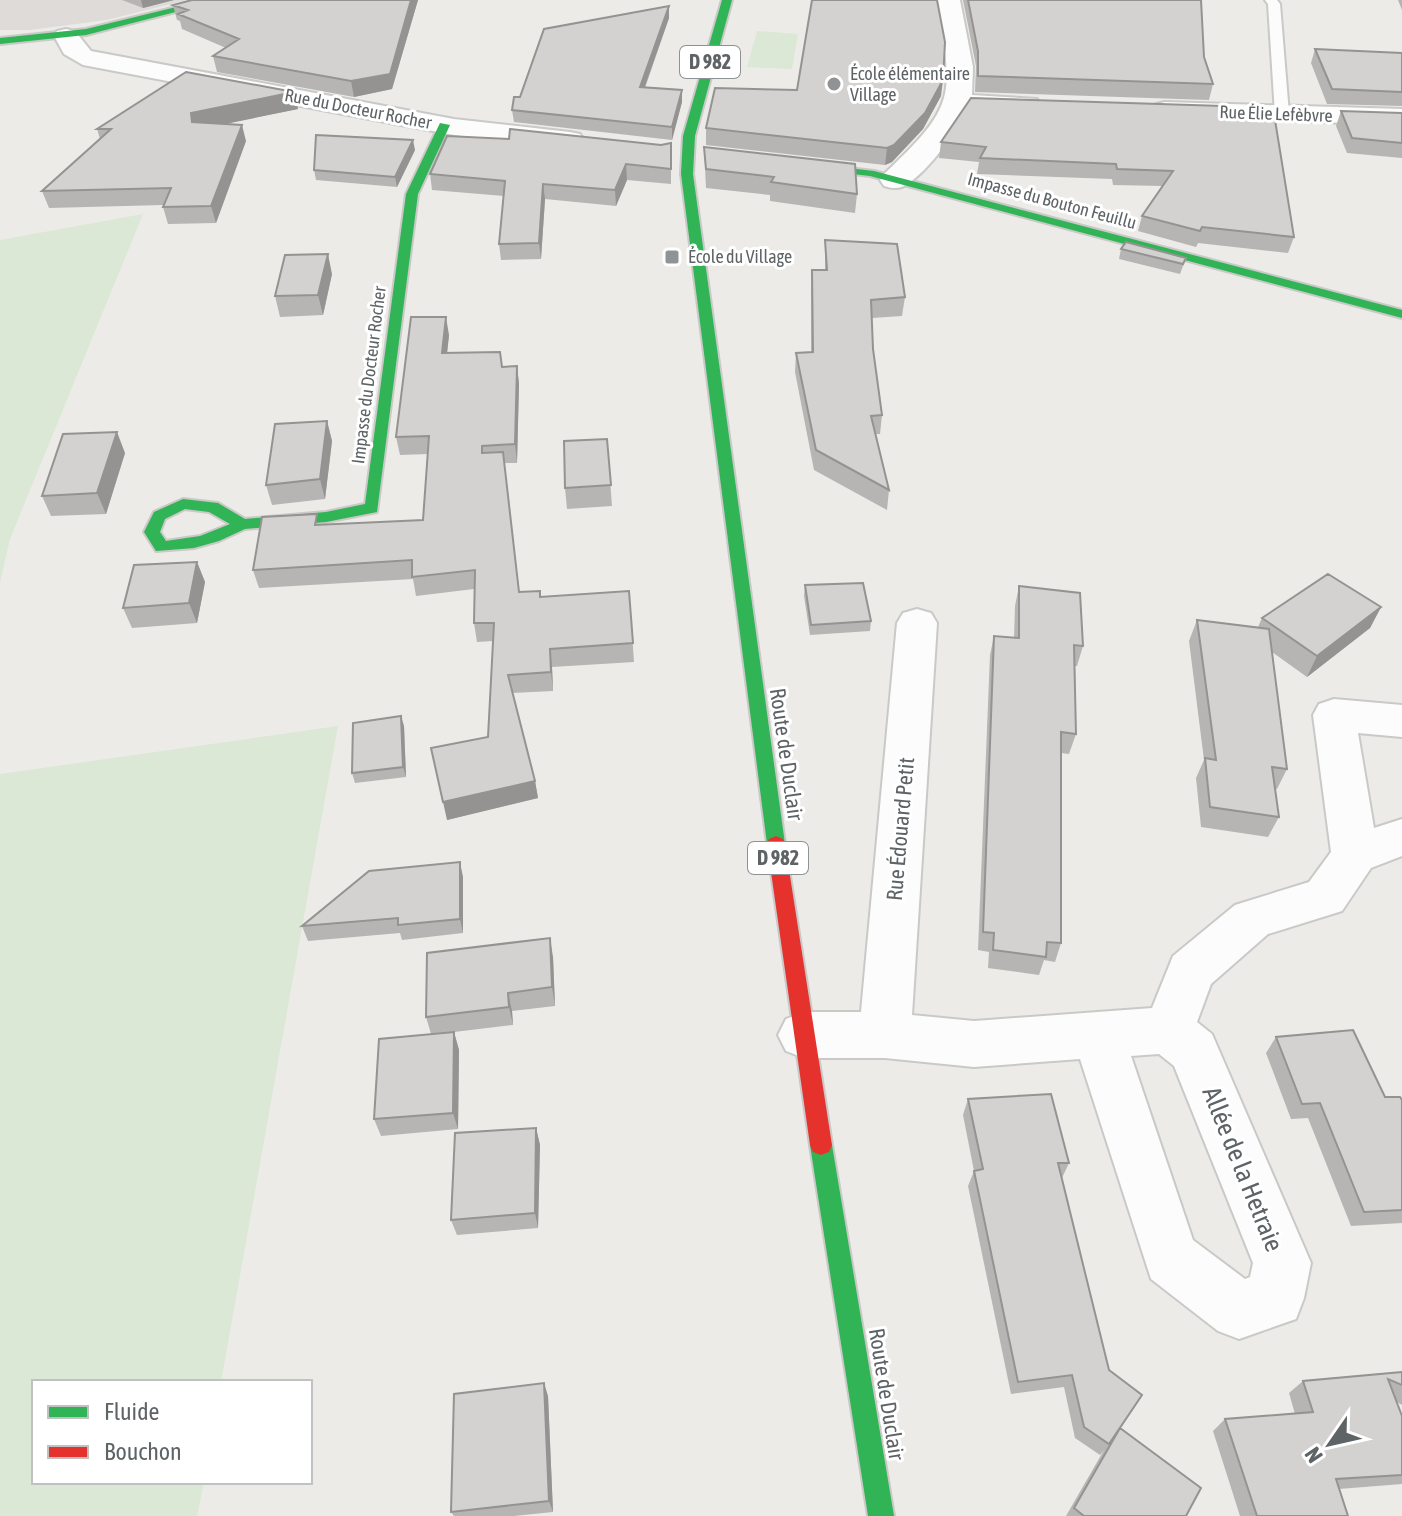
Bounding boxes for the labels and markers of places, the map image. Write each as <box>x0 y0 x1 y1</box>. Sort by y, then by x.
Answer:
place label: École élémentaire Village <box>850 63 970 105</box>
marker: École élémentaire Village <box>825 75 843 93</box>
place label: École du Village <box>688 246 792 267</box>
marker: École du Village <box>663 248 681 266</box>

